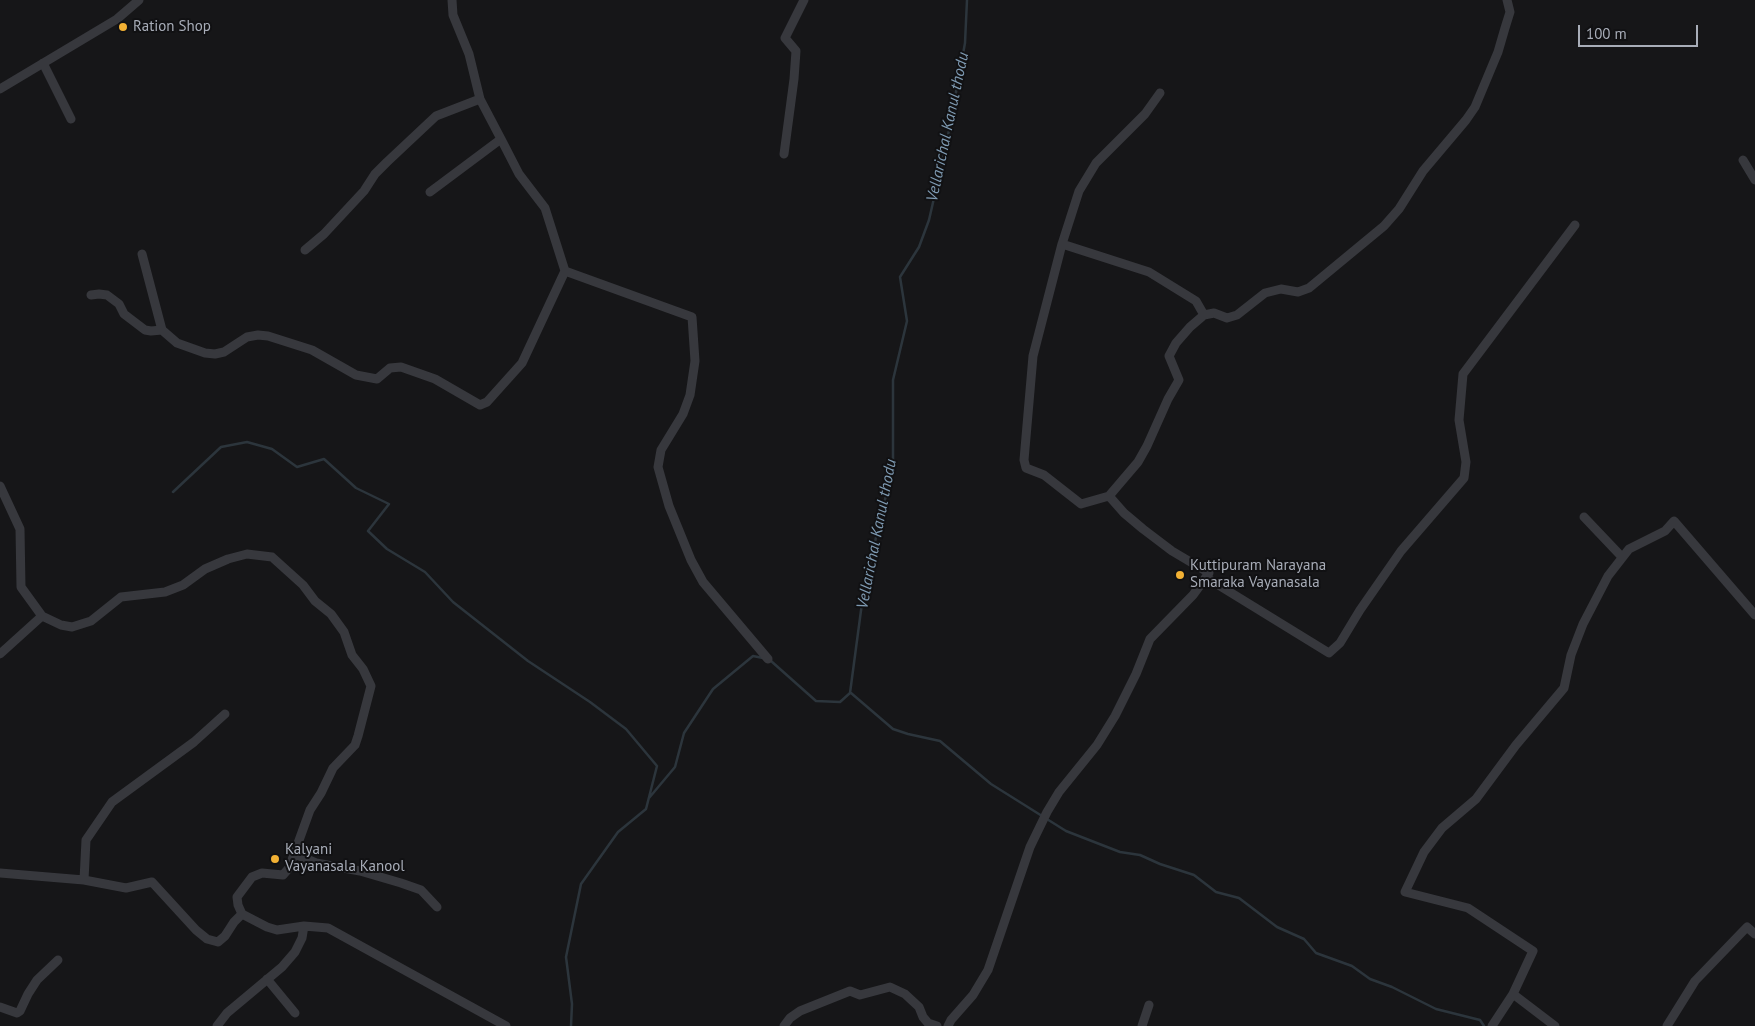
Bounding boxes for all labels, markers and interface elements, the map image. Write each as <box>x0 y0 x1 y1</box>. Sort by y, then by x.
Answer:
scale bar <box>1580 15 1700 47</box>
place label: Ration Shop <box>133 18 211 36</box>
marker: Ration Shop <box>117 21 129 33</box>
text: 100 m <box>1586 24 1627 43</box>
water label: Vellarichal Kanul thodu <box>923 50 973 204</box>
water label: Vellarichal Kanul thodu <box>853 457 901 611</box>
place label: Kuttipuram Narayana Smaraka Vayanasala <box>1190 557 1326 592</box>
marker: Kuttipuram Narayana Smaraka Vayanasala <box>1174 569 1186 581</box>
place label: Kalyani Vayanasala Kanool <box>285 841 405 876</box>
marker: Kalyani Vayanasala Kanool <box>269 853 281 865</box>

